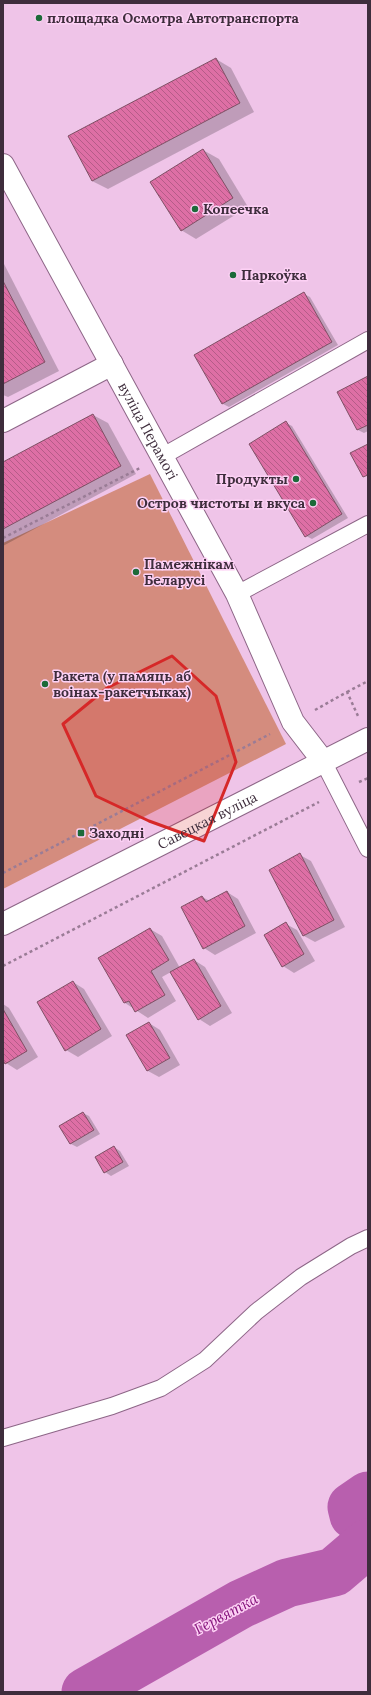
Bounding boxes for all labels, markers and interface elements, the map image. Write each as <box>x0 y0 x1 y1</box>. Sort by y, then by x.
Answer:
place label: площадка Осмотра Автотранспорта <box>47 9 300 27</box>
marker: площадка Осмотра Автотранспорта <box>34 13 44 23</box>
place label: Копеечка <box>203 200 269 218</box>
marker: Копеечка <box>190 204 200 214</box>
place label: Паркоўка <box>241 266 308 284</box>
marker: Паркоўка <box>228 270 238 280</box>
street label: вуліца Перамогі <box>114 379 182 483</box>
place label: Продукты <box>216 470 288 488</box>
marker: Продукты <box>291 474 301 484</box>
place label: Остров чистоты и вкуса <box>137 494 306 512</box>
marker: Остров чистоты и вкуса <box>308 498 318 508</box>
place label: Памежнікам Беларусі <box>144 555 234 589</box>
marker: Памежнікам Беларусі <box>131 567 141 577</box>
place label: Ракета (у памяць аб воінах-ракетчыках) <box>53 667 191 701</box>
marker: Ракета (у памяць аб воінах-ракетчыках) <box>40 679 50 689</box>
street label: Савецкая вуліца <box>154 788 260 853</box>
place label: Заходні <box>89 824 145 842</box>
marker: Заходні <box>76 828 86 838</box>
water label: Гервятка <box>191 1589 261 1638</box>

